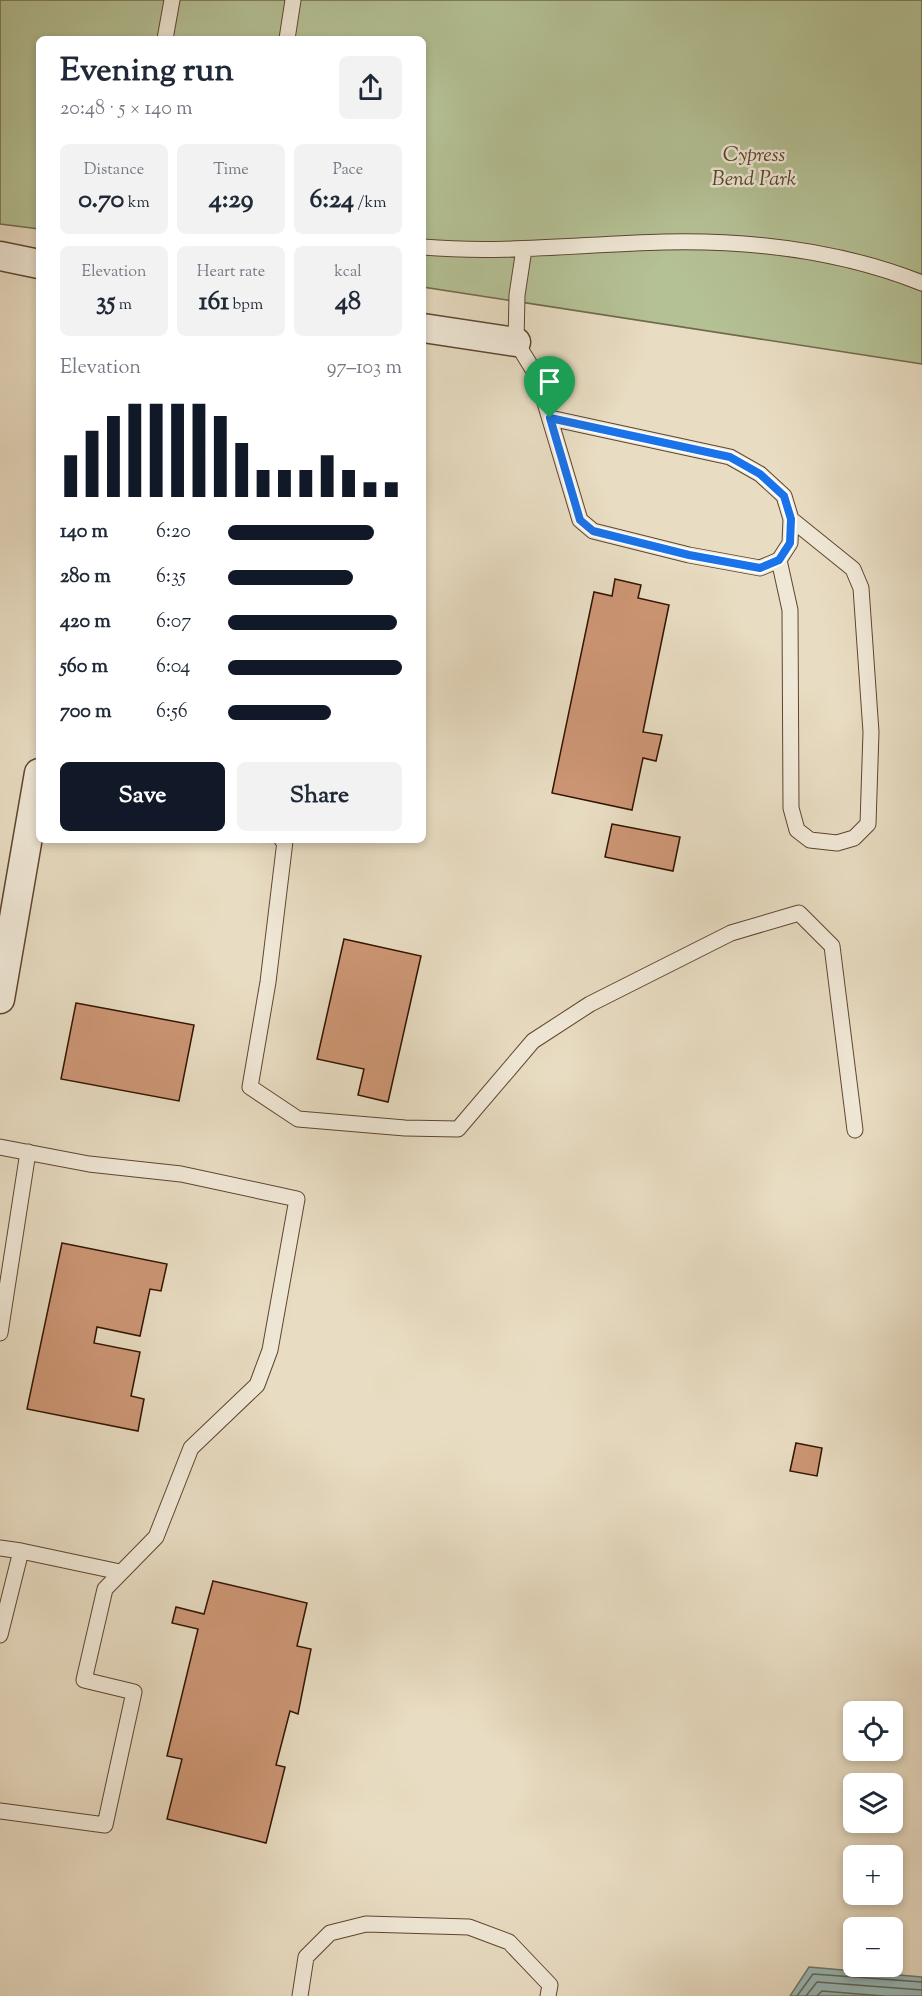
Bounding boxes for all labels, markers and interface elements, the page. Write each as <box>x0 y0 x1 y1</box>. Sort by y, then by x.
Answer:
text: Evening run <box>60 48 234 96</box>
button: share <box>339 56 402 119</box>
text: 20:48 · 5 × 140 m <box>60 95 193 124</box>
park label: Cypress Bend Park <box>712 141 797 195</box>
text: Distance <box>84 159 144 182</box>
text: Time <box>213 159 249 182</box>
text: Pace <box>333 159 363 182</box>
text: 0.70 <box>78 182 124 219</box>
text: 4:29 <box>209 182 253 219</box>
text: 6:24 <box>309 182 354 219</box>
text: km <box>124 192 150 215</box>
text: /km <box>354 192 387 215</box>
text: Elevation <box>82 261 146 284</box>
text: Heart rate <box>197 261 265 284</box>
text: kcal <box>334 261 362 284</box>
text: 35 <box>96 284 115 321</box>
text: 161 <box>199 284 229 321</box>
text: 48 <box>335 284 361 321</box>
text: m <box>115 294 132 317</box>
text: bpm <box>229 294 263 317</box>
text: Elevation <box>60 354 141 383</box>
text: 97–103 m <box>327 354 402 383</box>
pin <box>524 356 575 418</box>
icon: arrive <box>533 365 566 398</box>
text: 140 m <box>60 518 108 547</box>
text: 6:20 <box>156 518 191 547</box>
text: 280 m <box>60 563 111 592</box>
text: 6:35 <box>156 563 186 592</box>
text: 420 m <box>60 608 111 637</box>
text: 6:07 <box>156 608 191 637</box>
text: 560 m <box>60 653 108 682</box>
text: 6:04 <box>156 653 190 682</box>
text: 700 m <box>60 698 112 727</box>
text: 6:56 <box>156 698 188 727</box>
button: Save <box>60 762 225 831</box>
button: Share <box>237 762 402 831</box>
map controls <box>843 1701 903 1977</box>
button: locate <box>843 1701 903 1761</box>
button: layers <box>843 1773 903 1833</box>
button: + <box>843 1845 903 1905</box>
button: − <box>843 1917 903 1977</box>

